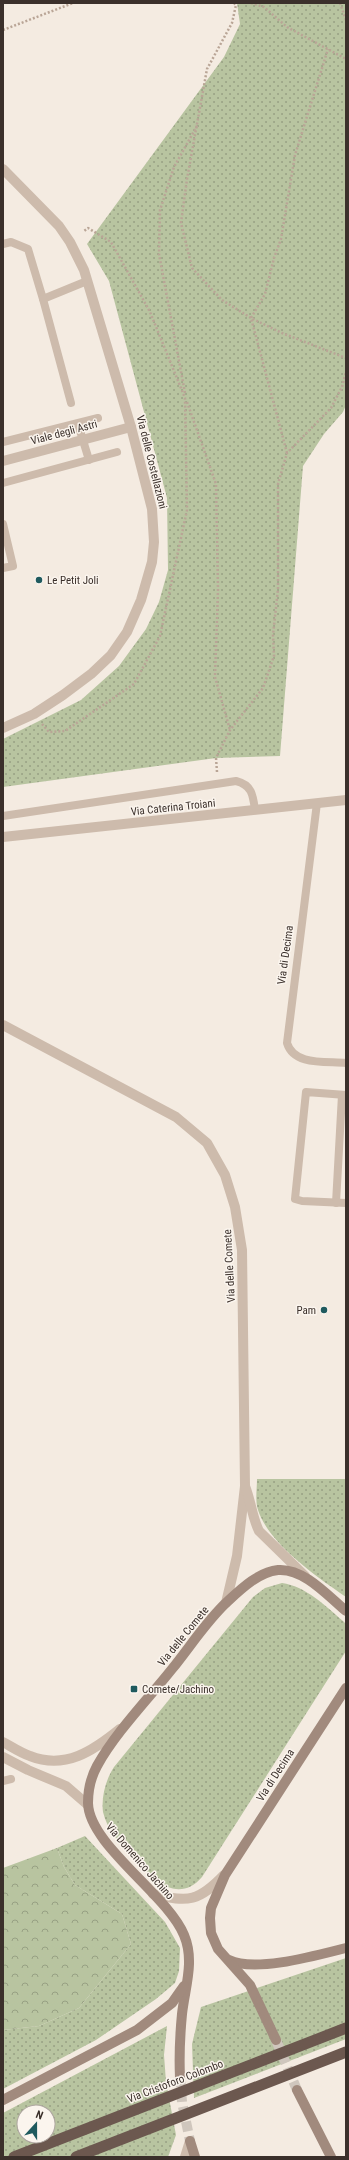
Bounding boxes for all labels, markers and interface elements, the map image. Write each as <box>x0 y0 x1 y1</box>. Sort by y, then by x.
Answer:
street label: Via delle Costellazioni <box>134 414 169 510</box>
street label: Viale degli Astri <box>29 417 99 448</box>
place label: Le Petit Joli <box>47 574 99 587</box>
marker: Le Petit Joli <box>34 575 44 585</box>
street label: Via Caterina Troiani <box>130 797 216 818</box>
street label: Via di Decima <box>275 925 296 985</box>
street label: Via delle Comete <box>221 1229 238 1303</box>
place label: Pam <box>296 1304 316 1317</box>
marker: Pam <box>319 1305 329 1315</box>
street label: Via delle Comete <box>155 1604 212 1669</box>
place label: Comete/Jachino <box>142 1683 215 1696</box>
marker: Comete/Jachino <box>129 1684 139 1694</box>
street label: Via di Decima <box>254 1747 297 1804</box>
street label: Via Domenico Jachino <box>103 1820 177 1903</box>
street label: Via Cristoforo Colombo <box>125 2057 225 2106</box>
north arrow <box>16 2104 56 2144</box>
text: N <box>34 2108 45 2122</box>

